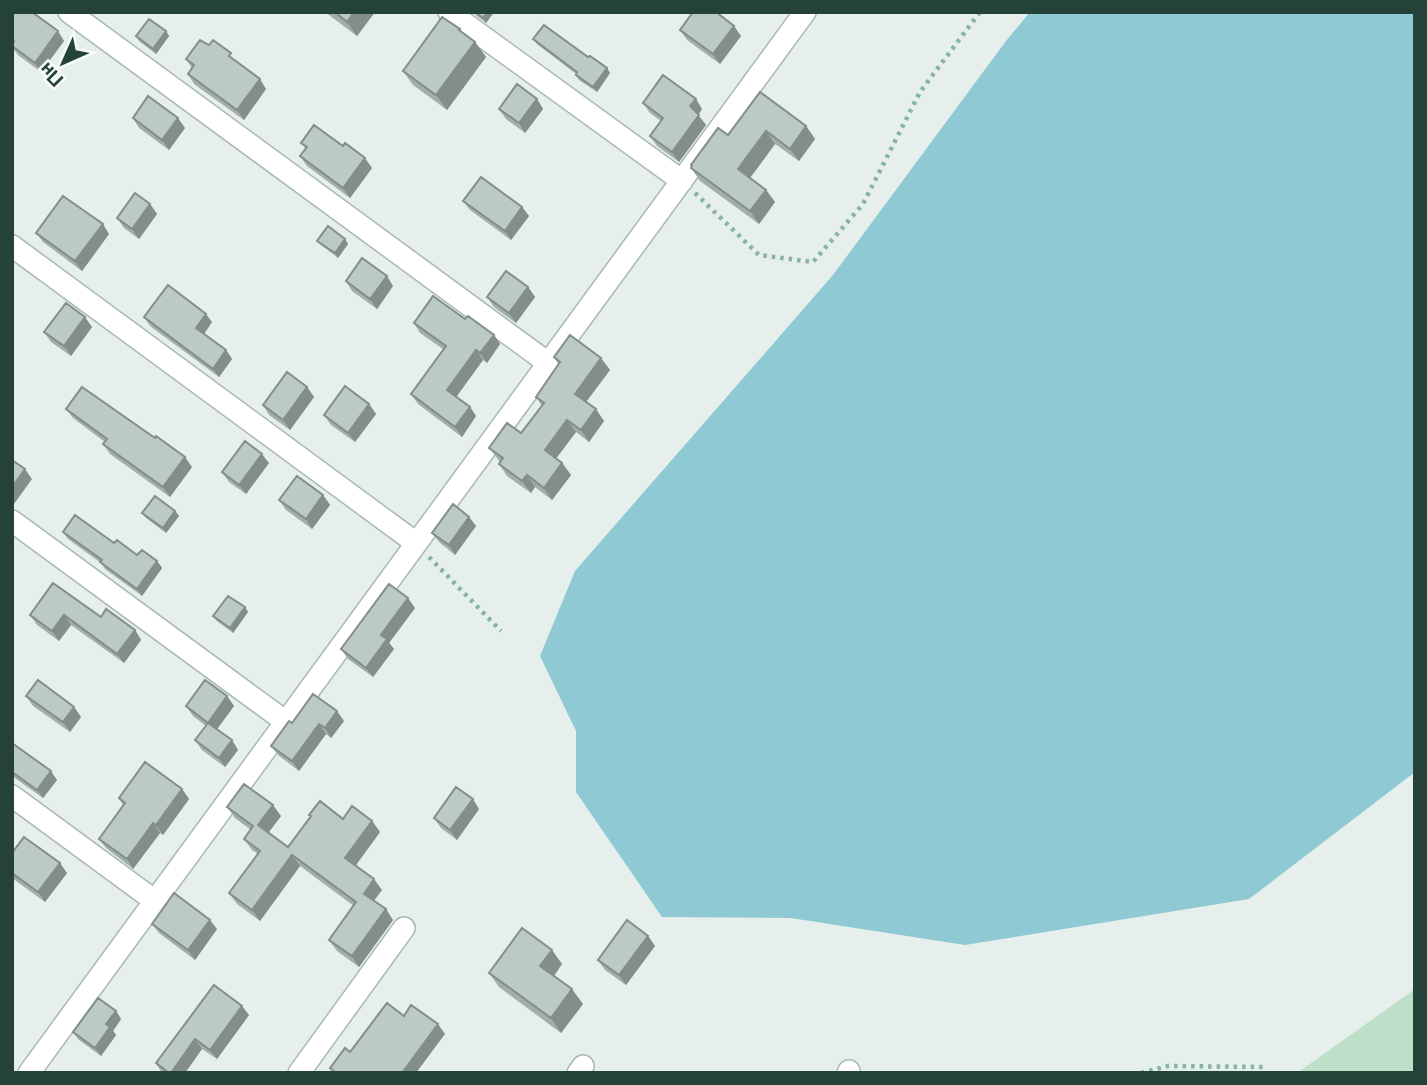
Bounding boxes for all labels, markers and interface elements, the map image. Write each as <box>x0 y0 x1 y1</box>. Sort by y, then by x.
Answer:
north arrow <box>28 28 98 98</box>
text: Пн <box>35 58 68 91</box>

